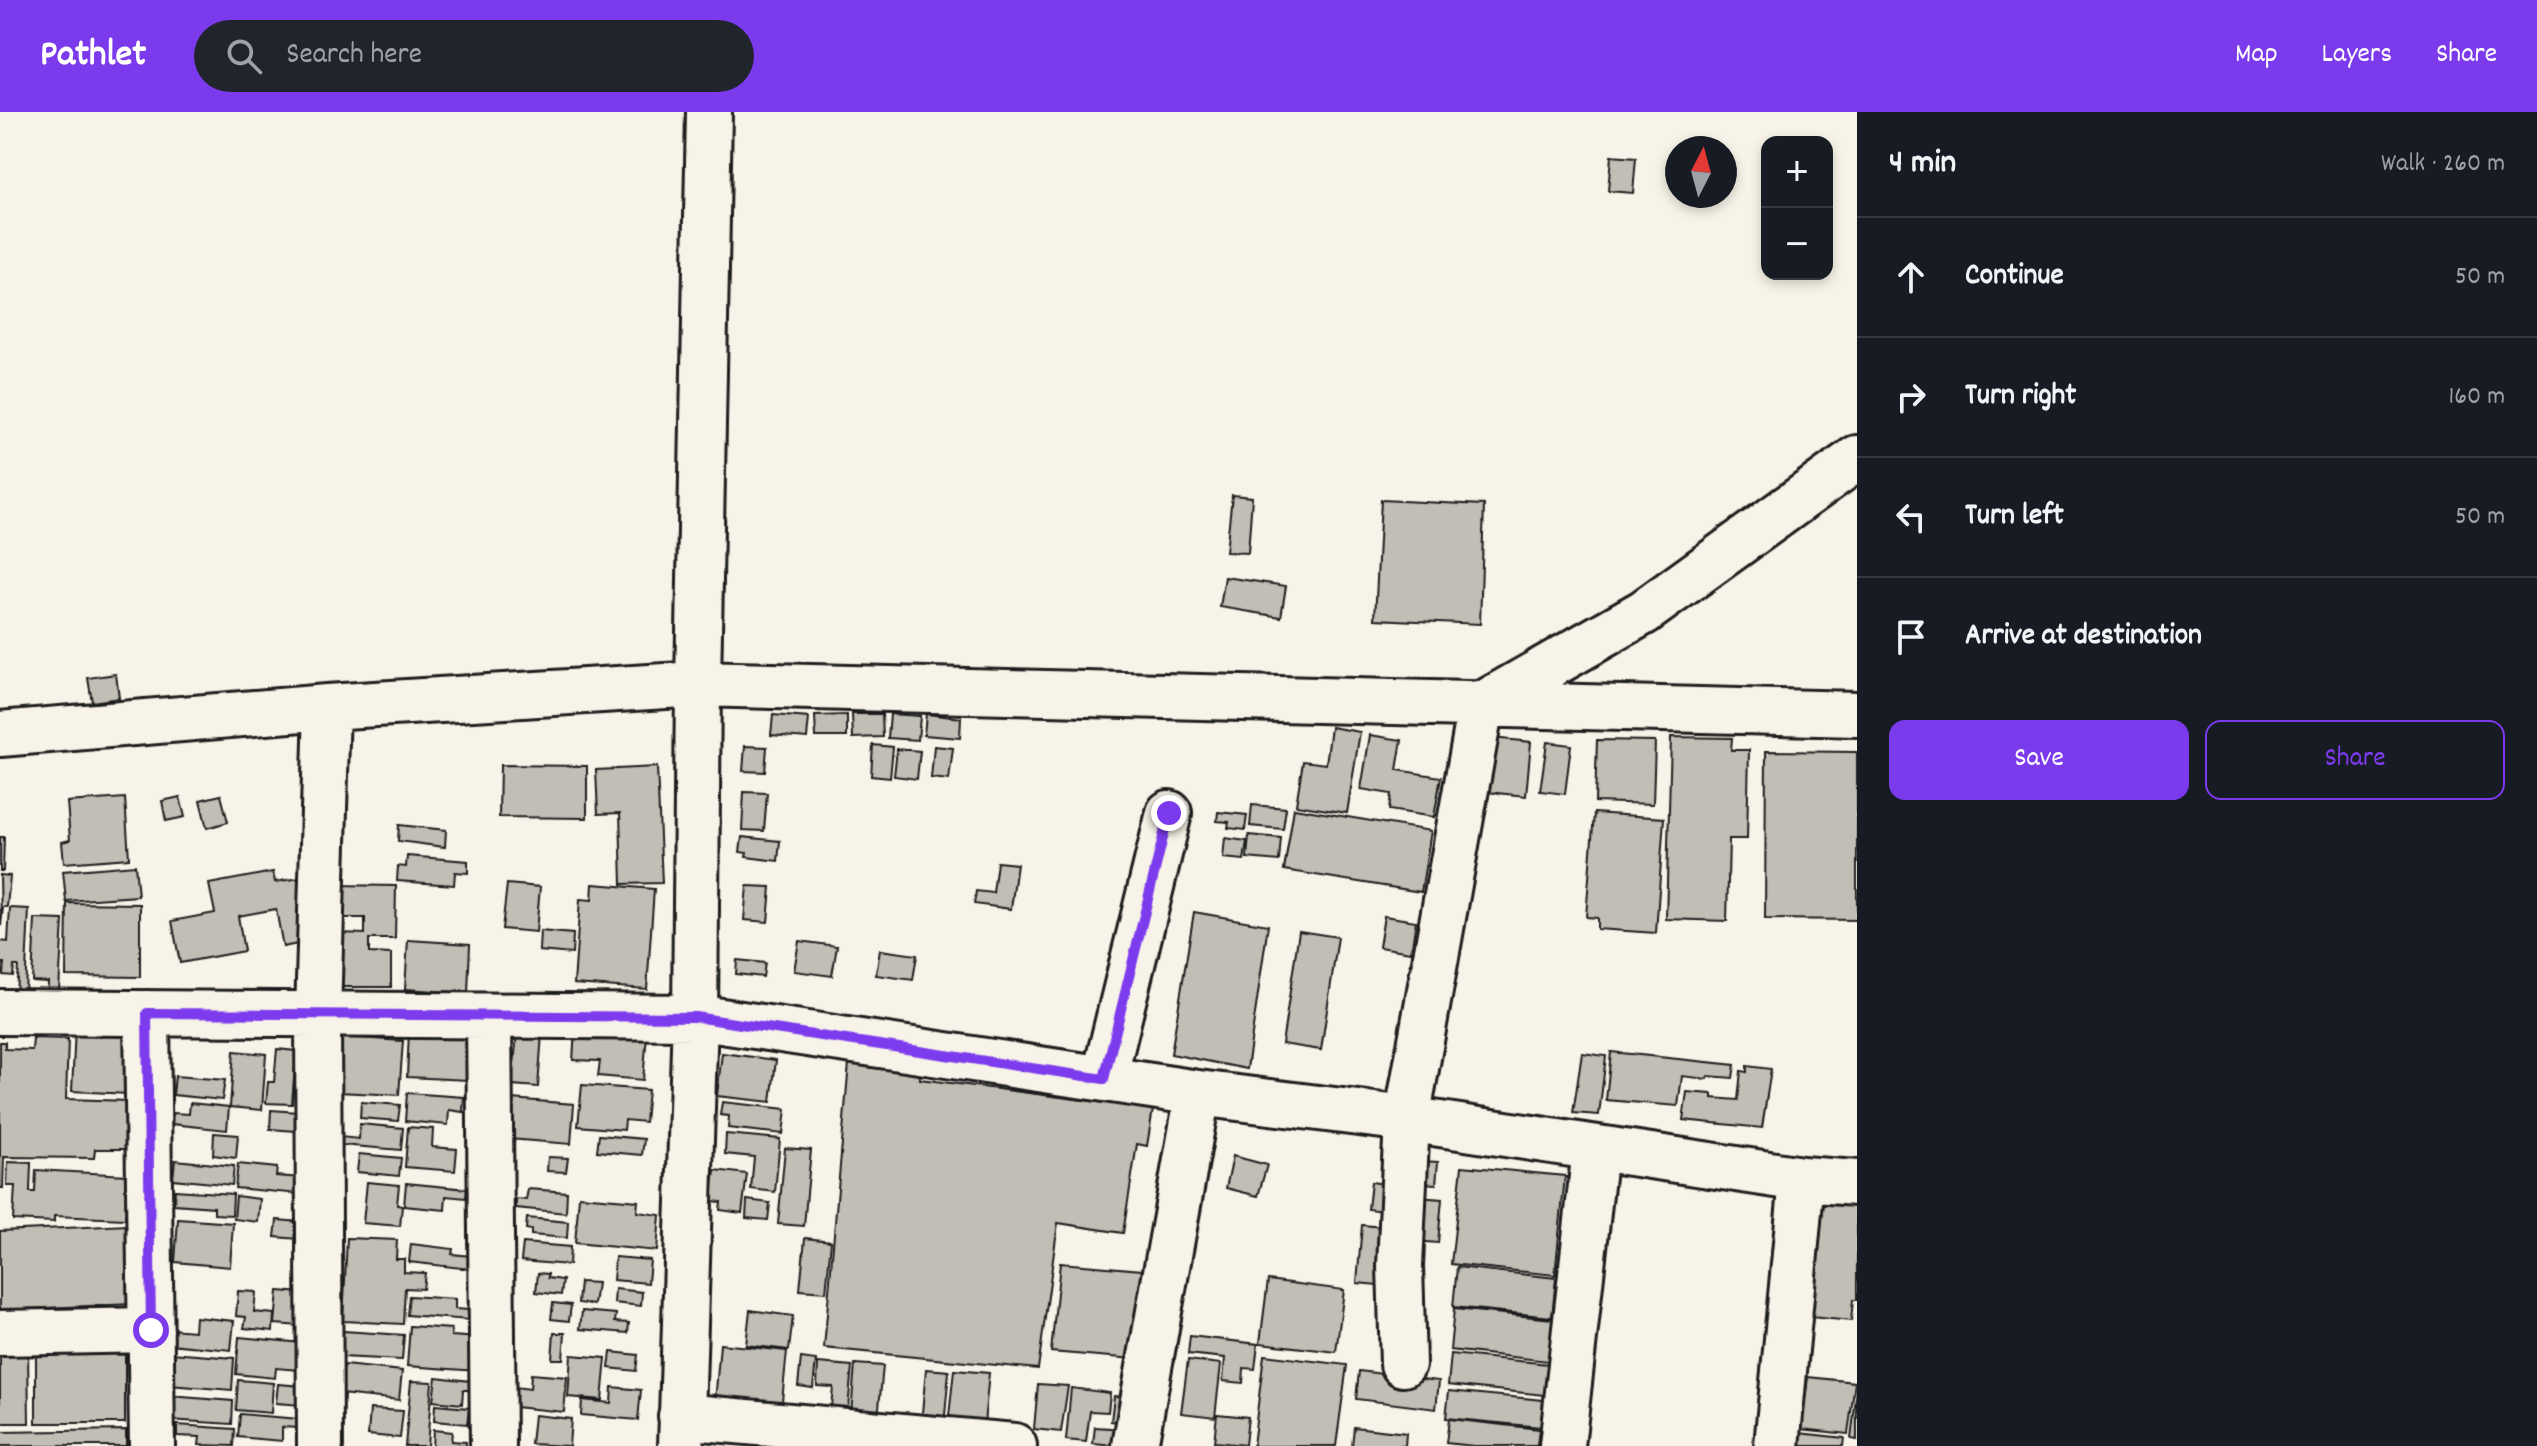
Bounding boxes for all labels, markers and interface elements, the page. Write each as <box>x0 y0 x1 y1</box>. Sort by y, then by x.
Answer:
search box <box>194 20 754 92</box>
text: Pathlet <box>40 29 146 84</box>
icon: search <box>222 34 266 78</box>
text: Search here <box>286 35 422 78</box>
text: Map <box>2235 36 2278 76</box>
text: Layers <box>2322 36 2392 76</box>
text: Share <box>2436 36 2497 76</box>
north arrow <box>1665 136 1737 208</box>
map controls <box>1761 136 1833 280</box>
button: + <box>1761 136 1833 208</box>
text: 4 min <box>1889 140 1956 189</box>
text: Walk · 260 m <box>2381 146 2505 183</box>
button: − <box>1761 208 1833 280</box>
icon: ahead <box>1889 255 1933 299</box>
text: Continue <box>1965 256 2064 299</box>
text: 50 m <box>2455 259 2505 296</box>
icon: right <box>1889 375 1933 419</box>
text: Turn right <box>1965 376 2076 419</box>
text: 160 m <box>2449 379 2505 416</box>
icon: left <box>1889 495 1933 539</box>
text: Turn left <box>1965 496 2064 539</box>
text: 50 m <box>2455 499 2505 536</box>
icon: arrive <box>1889 615 1933 659</box>
text: Arrive at destination <box>1965 616 2202 659</box>
button: Save <box>1889 720 2189 800</box>
button: Share <box>2205 720 2505 800</box>
route end <box>1151 795 1187 831</box>
route start <box>133 1312 169 1348</box>

